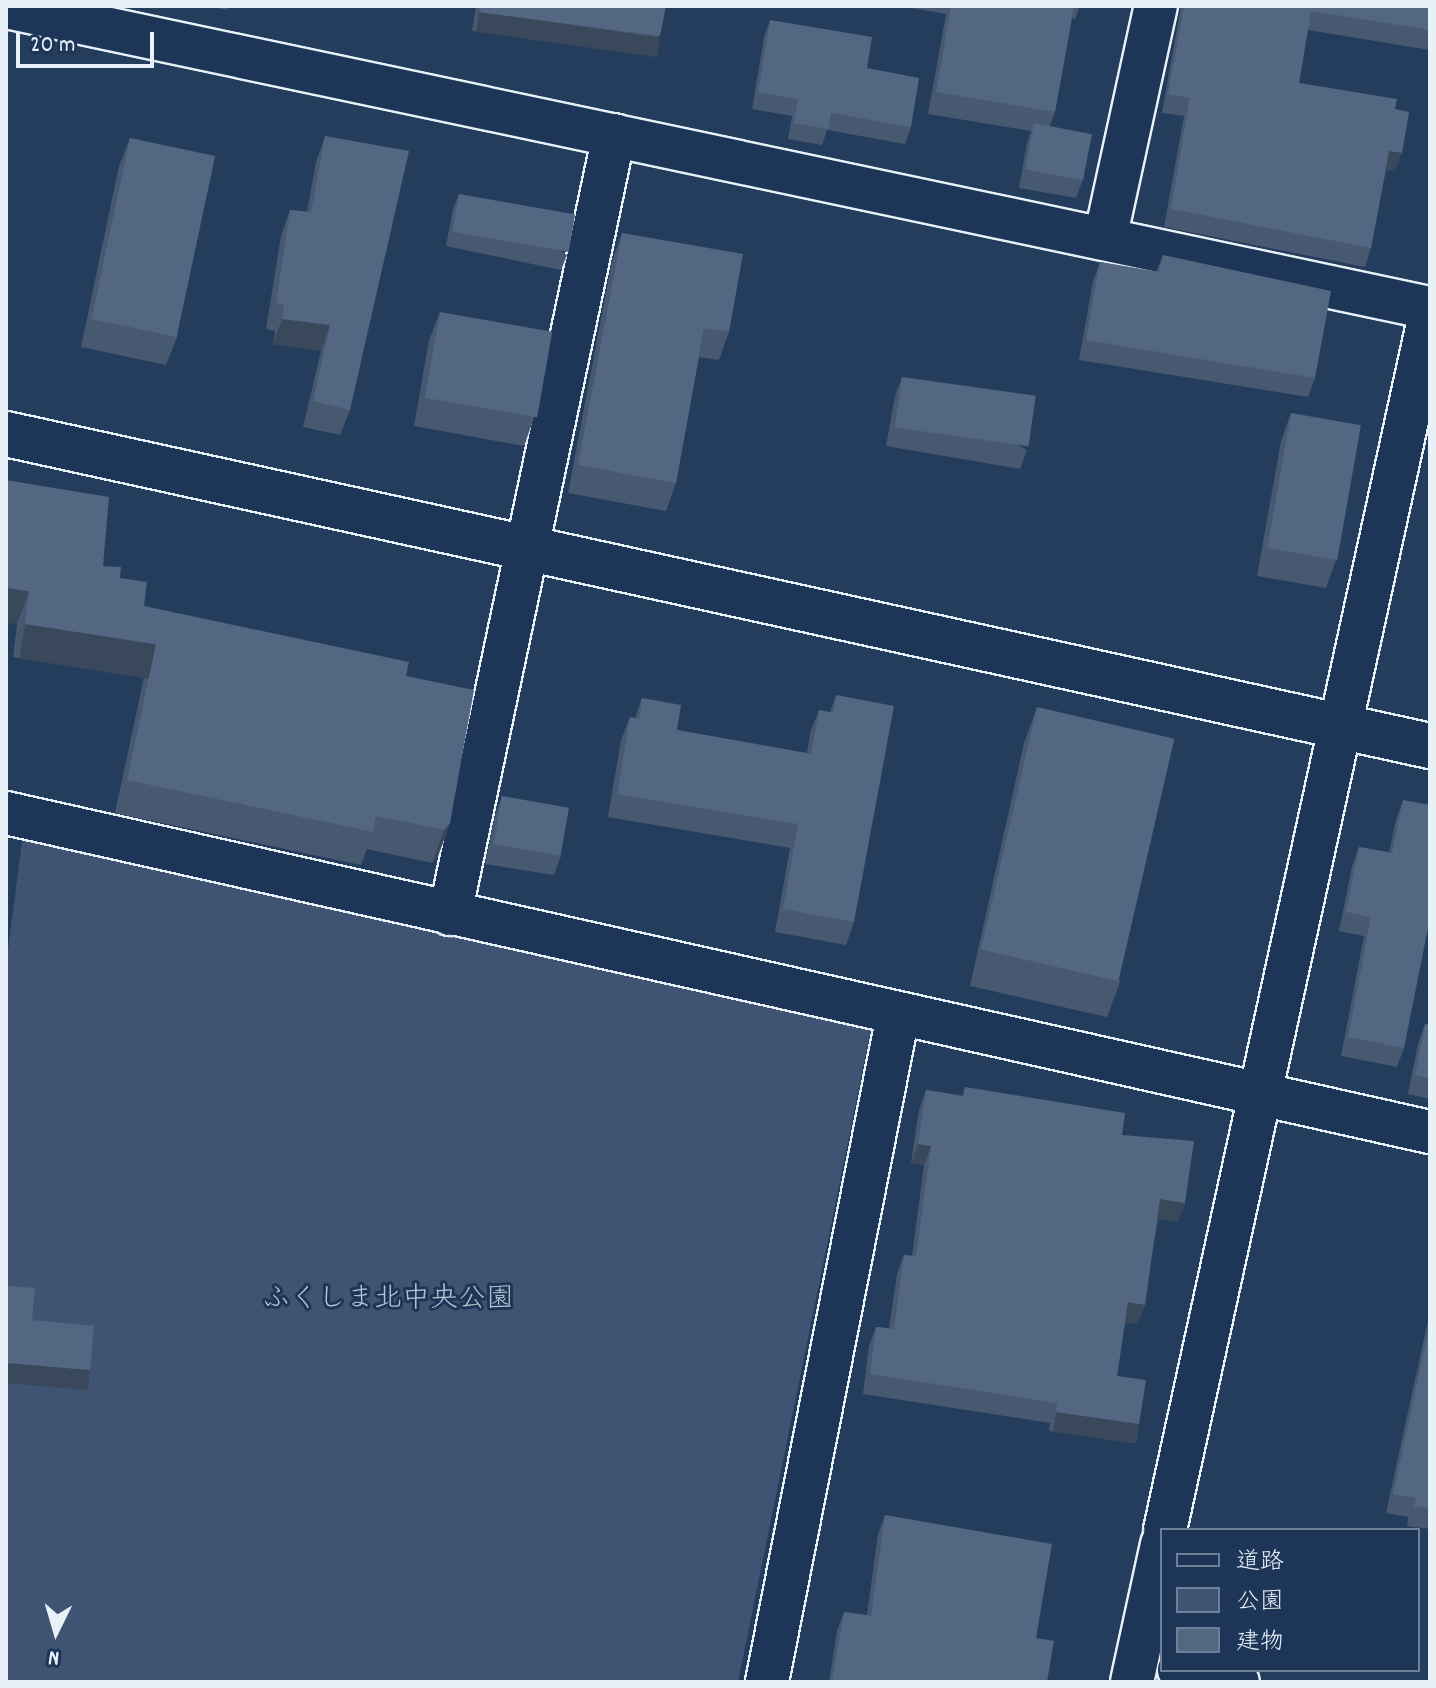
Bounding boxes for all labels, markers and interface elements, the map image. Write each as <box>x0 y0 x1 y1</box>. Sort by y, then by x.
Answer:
scale bar <box>20 16 158 66</box>
text: 20 m <box>30 29 76 63</box>
park label: ふくしま北中央公園 <box>262 1284 514 1318</box>
legend <box>1160 1528 1420 1672</box>
text: 道路 <box>1236 1546 1284 1580</box>
text: 公園 <box>1236 1586 1284 1620</box>
north arrow <box>16 1592 96 1672</box>
text: 建物 <box>1236 1626 1284 1660</box>
text: N <box>47 1640 61 1672</box>

